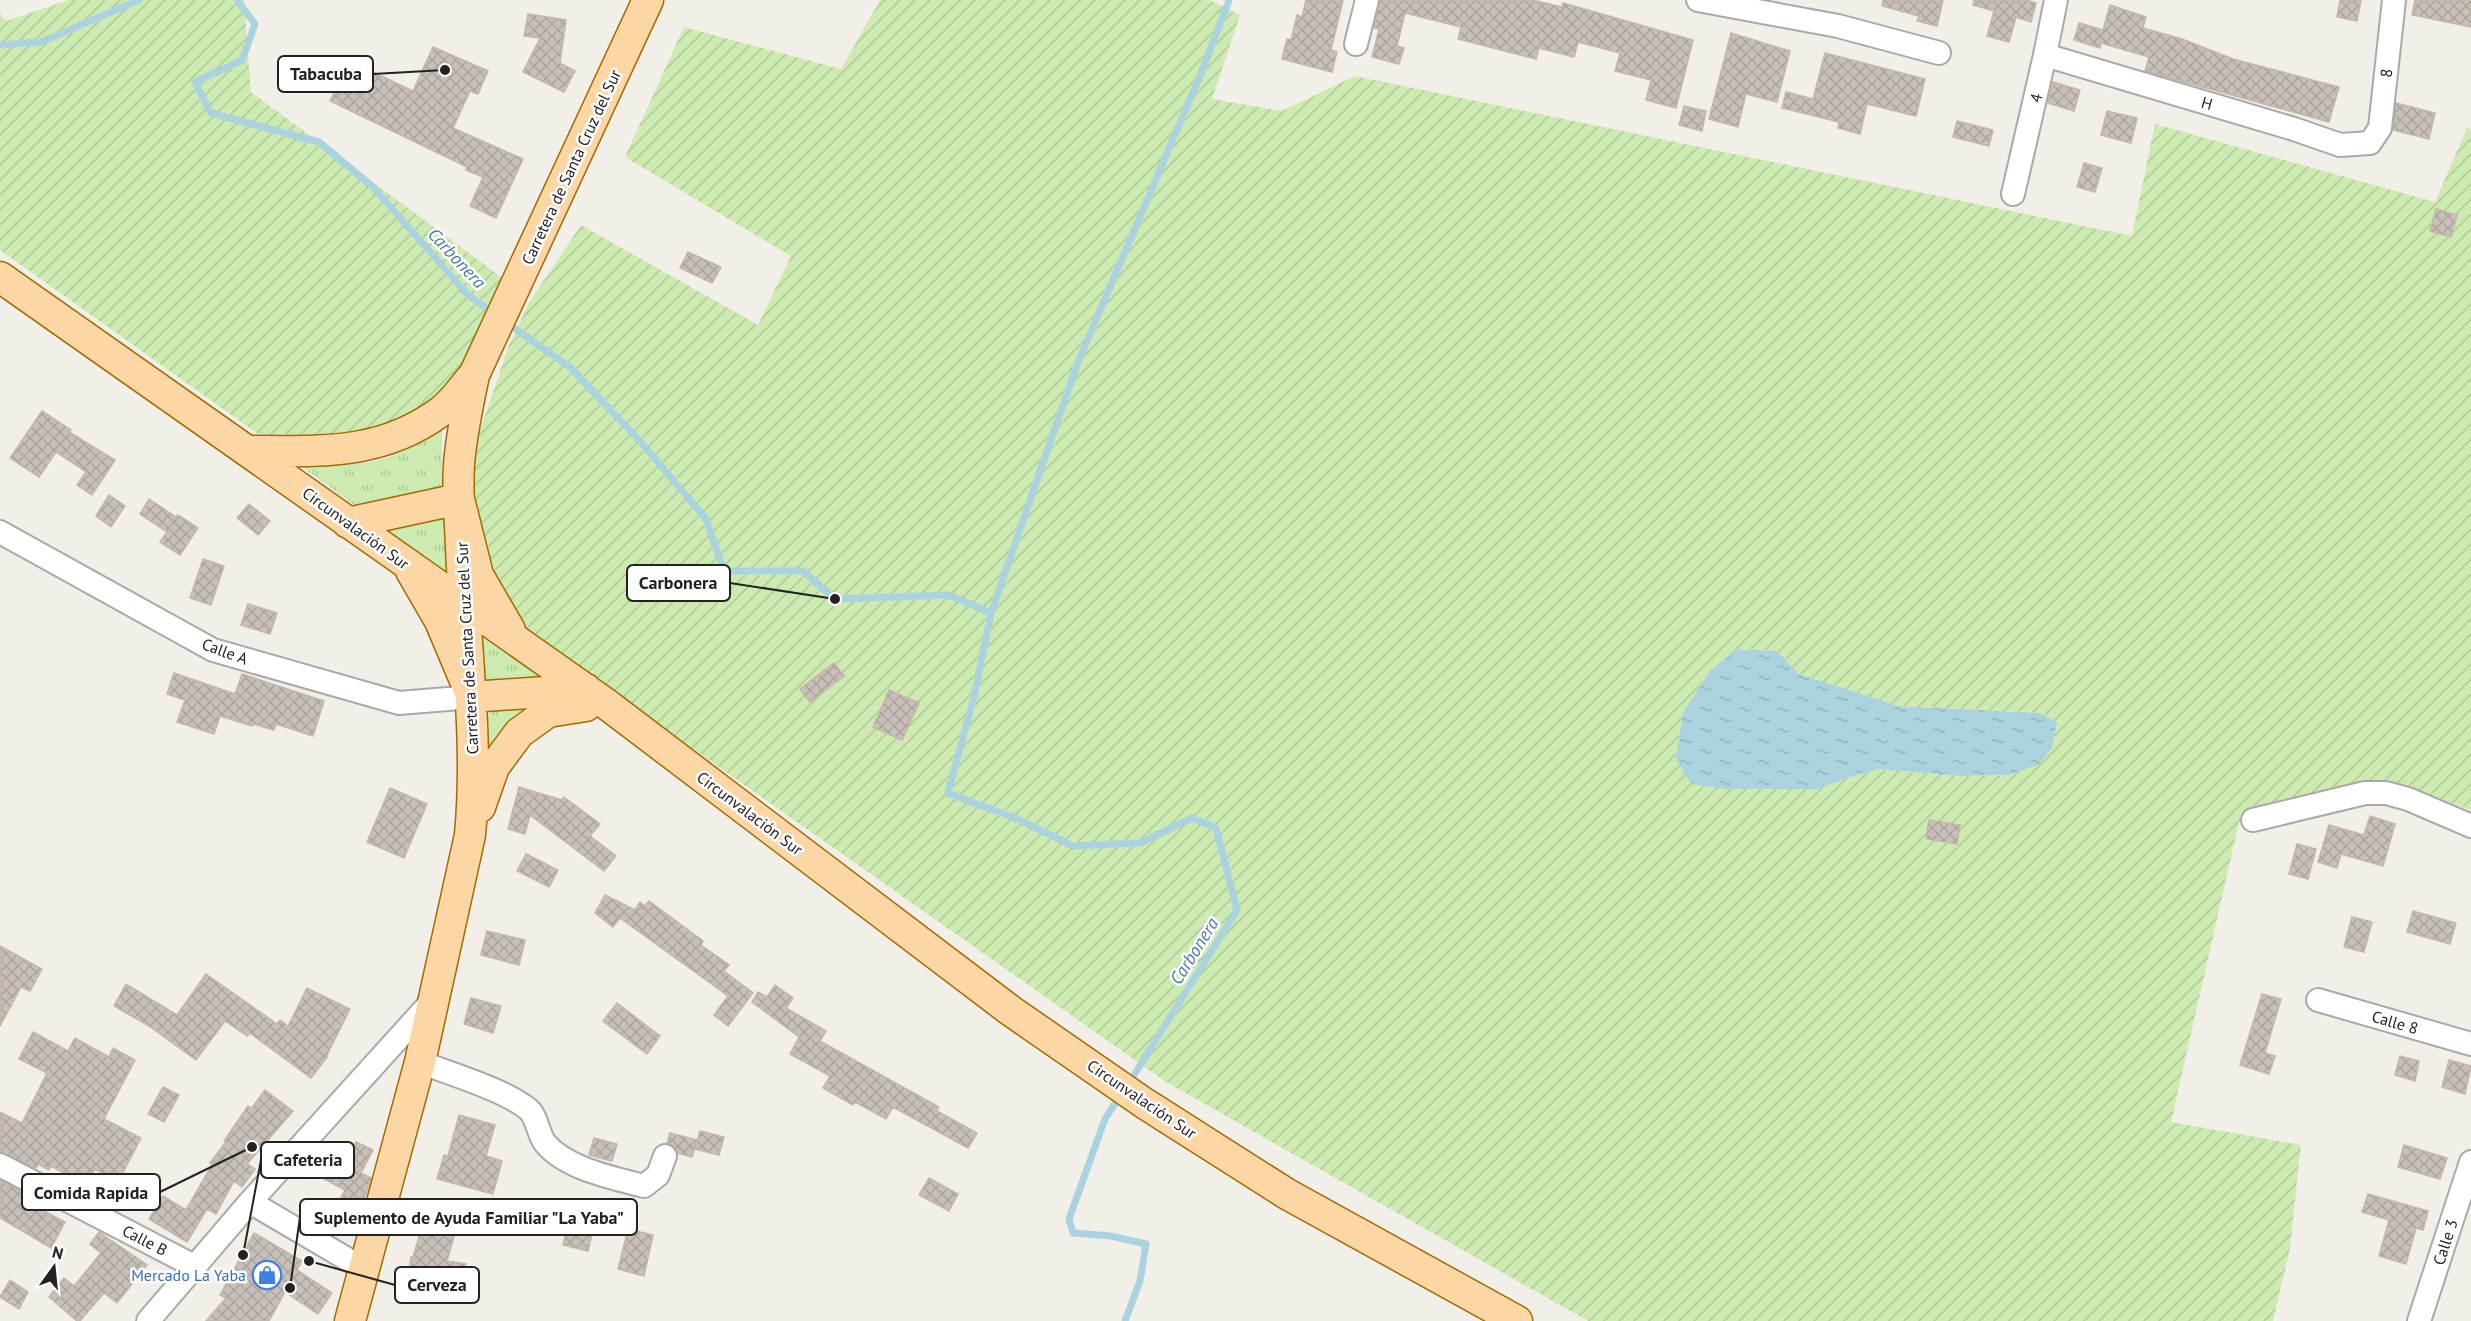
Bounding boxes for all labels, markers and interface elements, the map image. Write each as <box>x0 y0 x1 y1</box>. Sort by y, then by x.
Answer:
callout: Tabacuba <box>278 56 373 92</box>
text: Tabacuba <box>290 62 362 85</box>
street label: Carretera de Santa Cruz del Sur <box>517 66 625 268</box>
street label: 8 <box>2376 68 2396 78</box>
street label: 4 <box>2025 91 2047 105</box>
street label: H <box>2199 92 2215 114</box>
water label: Carbonera <box>423 223 491 293</box>
street label: Circunvalación Sur <box>299 482 414 574</box>
street label: Carretera de Santa Cruz del Sur <box>451 541 483 755</box>
callout: Carbonera <box>627 565 730 601</box>
text: Carbonera <box>639 571 717 594</box>
street label: Calle A <box>199 633 251 669</box>
street label: Circunvalación Sur <box>693 767 807 860</box>
water label: Carbonera <box>1165 913 1224 989</box>
street label: Calle 8 <box>2370 1006 2420 1038</box>
street label: Circunvalación Sur <box>1084 1055 1201 1143</box>
callout: Cafeteria <box>261 1142 354 1178</box>
text: Cafeteria <box>273 1148 343 1171</box>
callout: Comida Rapida <box>22 1174 160 1210</box>
text: Comida Rapida <box>34 1181 148 1204</box>
callout: Suplemento de Ayuda Familiar "La Yaba" <box>300 1199 637 1235</box>
text: Suplemento de Ayuda Familiar "La Yaba" <box>314 1206 624 1229</box>
street label: Calle 3 <box>2428 1216 2462 1268</box>
street label: Calle B <box>119 1220 171 1260</box>
north arrow <box>24 1237 84 1297</box>
text: N <box>50 1241 66 1264</box>
shop icon: Mercado La Yaba <box>251 1259 283 1291</box>
place label: Mercado La Yaba <box>131 1265 246 1285</box>
callout: Cerveza <box>395 1267 479 1303</box>
text: Cerveza <box>407 1273 467 1296</box>

